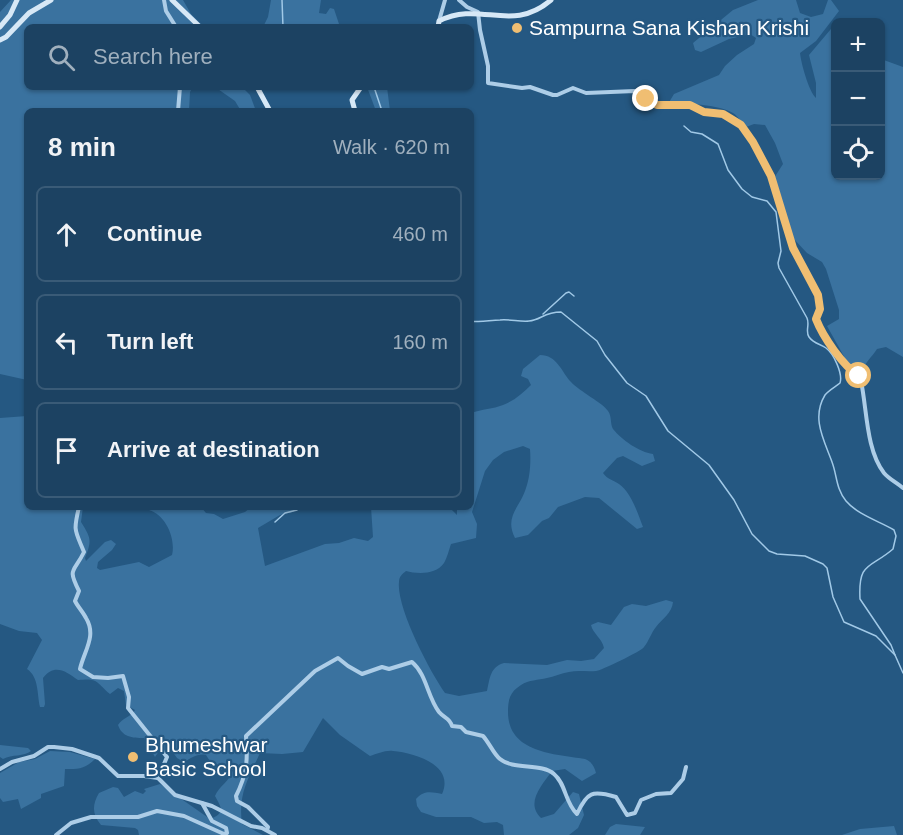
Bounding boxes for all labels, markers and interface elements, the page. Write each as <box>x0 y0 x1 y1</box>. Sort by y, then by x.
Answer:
place label: Sampurna Sana Kishan Krishi <box>529 16 809 39</box>
map controls <box>831 18 885 180</box>
button: + <box>831 18 885 72</box>
marker: Sampurna Sana Kishan Krishi <box>510 21 524 35</box>
search box <box>24 24 474 90</box>
icon: search <box>45 41 78 74</box>
text: Search here <box>93 44 213 69</box>
button: − <box>831 72 885 126</box>
route end <box>632 85 658 111</box>
button: locate <box>831 126 885 180</box>
text: 8 min <box>48 132 116 162</box>
text: Walk · 620 m <box>333 136 450 158</box>
icon: ahead <box>50 218 83 251</box>
text: Continue <box>107 221 202 246</box>
text: 460 m <box>392 223 448 245</box>
icon: left <box>50 326 83 359</box>
text: Turn left <box>107 329 193 354</box>
text: 160 m <box>392 331 448 353</box>
route start <box>845 362 871 388</box>
icon: arrive <box>50 434 83 467</box>
text: Arrive at destination <box>107 437 320 462</box>
place label: Bhumeshwar Basic School <box>145 733 268 780</box>
marker: Bhumeshwar Basic School <box>126 750 140 764</box>

